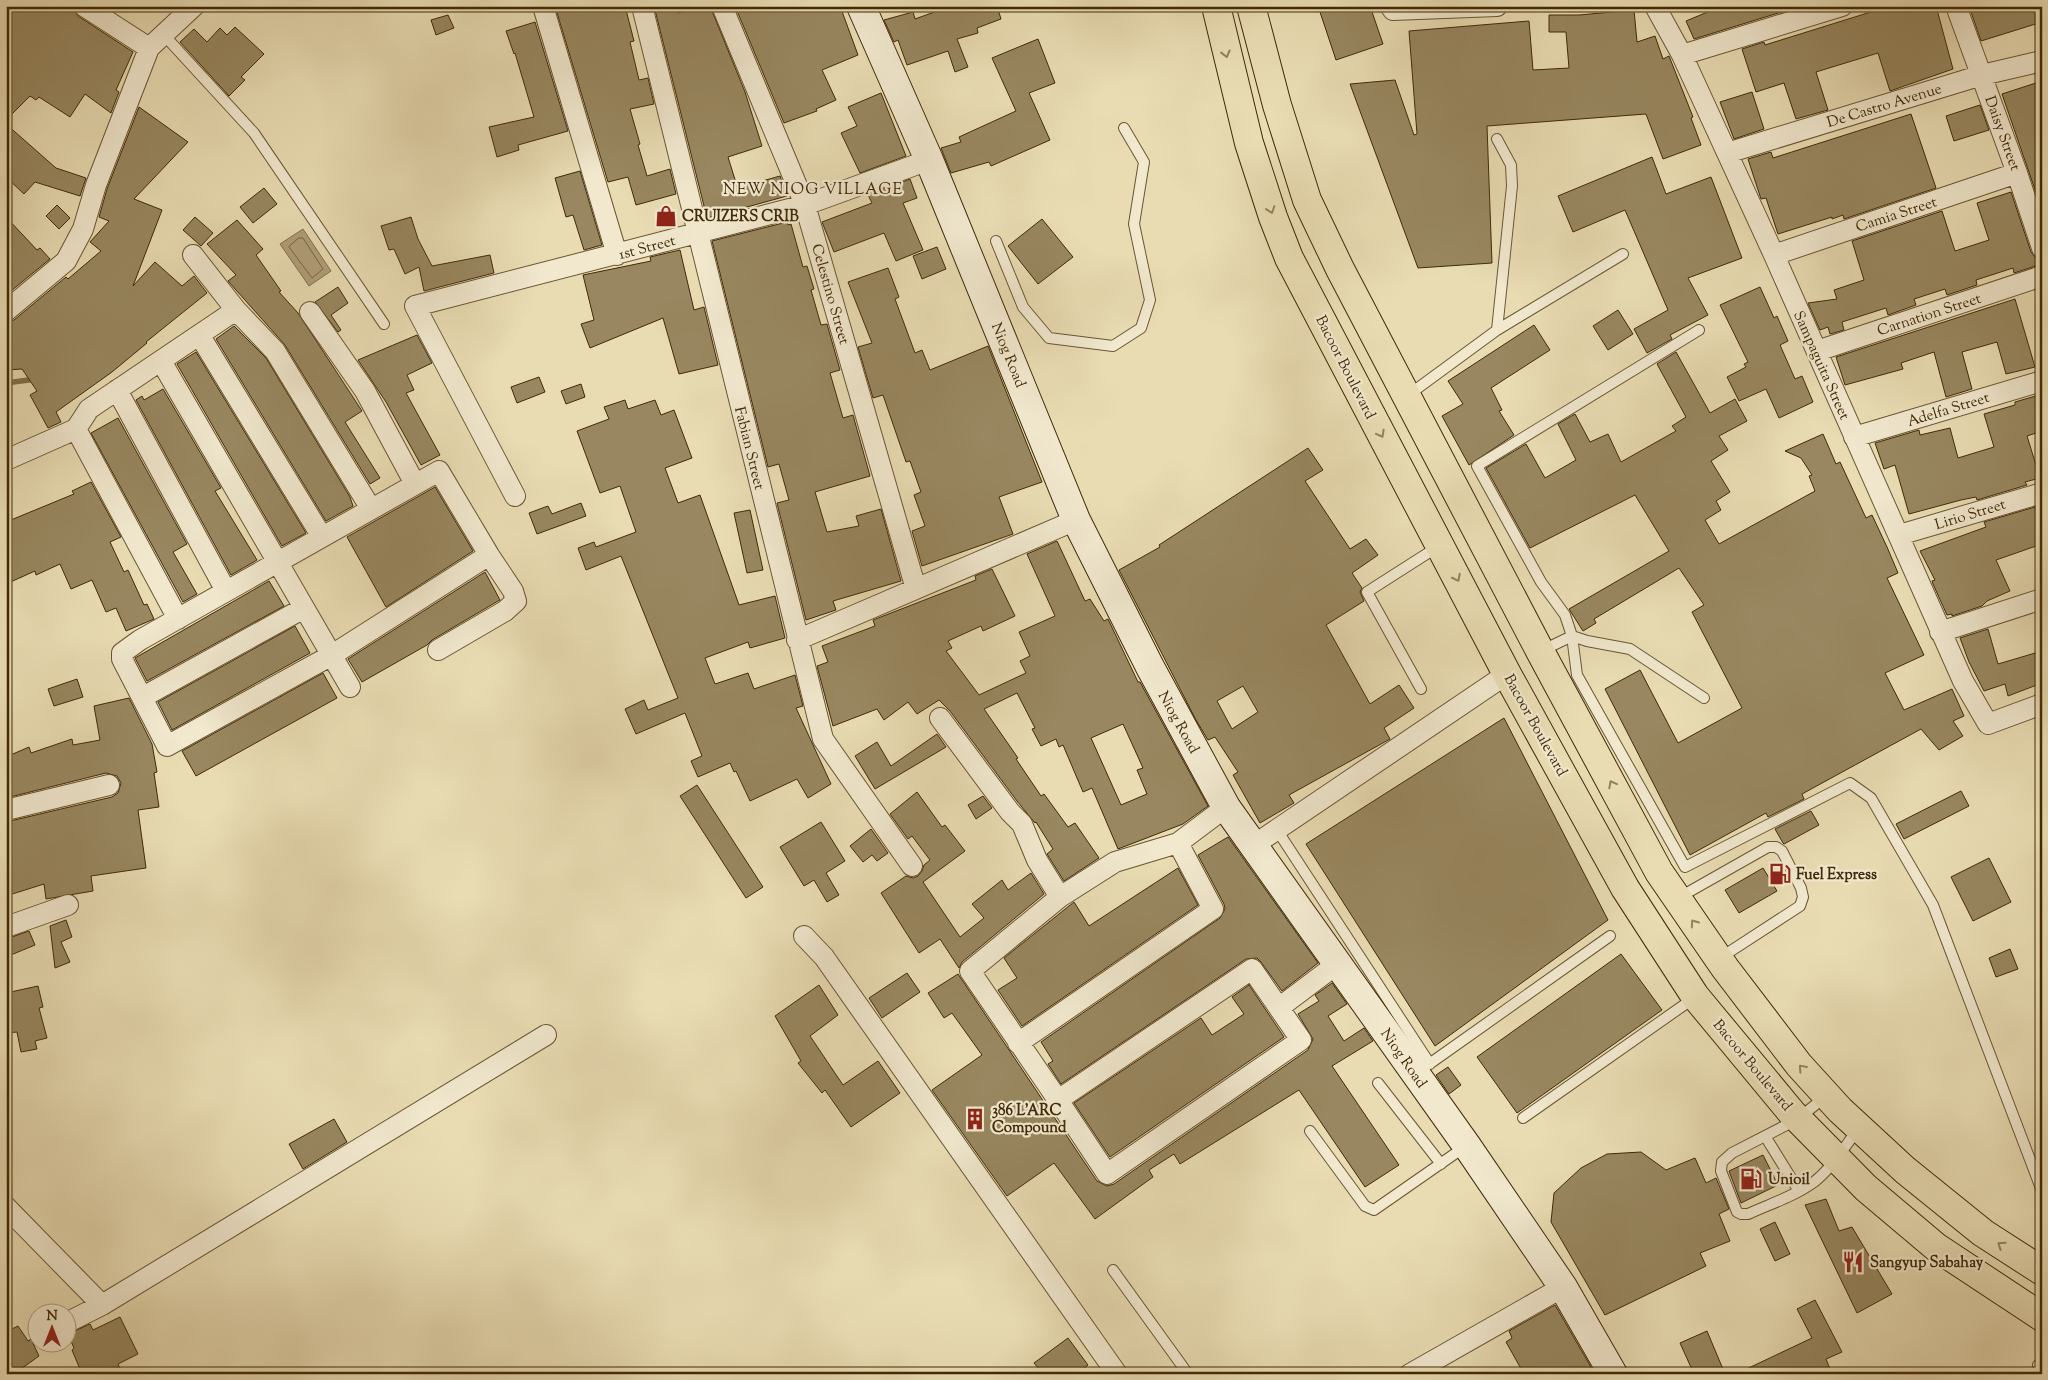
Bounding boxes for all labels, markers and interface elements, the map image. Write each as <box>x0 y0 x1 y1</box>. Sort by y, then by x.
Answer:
one-way arrow <box>1220 49 1231 58</box>
street label: De Castro Avenue <box>1824 79 1944 134</box>
street label: Daisy Street <box>1978 93 2025 174</box>
district label: NEW NIOG VILLAGE <box>723 179 903 202</box>
street label: Camia Street <box>1853 192 1940 238</box>
shop icon: CRUIZERS CRIB <box>653 203 679 229</box>
one-way arrow <box>1265 205 1275 214</box>
place label: CRUIZERS CRIB <box>682 207 799 228</box>
street label: 1st Street <box>617 231 678 266</box>
street label: Celestino Street <box>805 242 854 347</box>
street label: Carnation Street <box>1875 289 1984 342</box>
street label: Sampaguita Street <box>1787 308 1854 423</box>
street label: Bacoor Boulevard <box>1309 312 1380 424</box>
street label: Niog Road <box>985 320 1030 392</box>
street label: Adelfa Street <box>1905 388 1992 433</box>
street label: Fabian Street <box>728 405 769 492</box>
one-way arrow <box>1375 429 1385 438</box>
street label: Lirio Street <box>1932 495 2008 536</box>
one-way arrow <box>1451 572 1461 581</box>
street label: Bacoor Boulevard <box>1498 671 1572 781</box>
street label: Niog Road <box>1152 688 1204 758</box>
one-way arrow <box>1608 780 1618 789</box>
fuel station icon: Fuel Express <box>1767 861 1793 887</box>
place label: Fuel Express <box>1796 865 1877 886</box>
one-way arrow <box>1691 919 1700 929</box>
street label: Bacoor Boulevard <box>1707 1016 1797 1117</box>
street label: Niog Road <box>1375 1025 1431 1093</box>
one-way arrow <box>1798 1064 1807 1073</box>
place label: 386 L'ARC Compound <box>992 1101 1067 1139</box>
building icon: 386 L'ARC Compound <box>962 1106 988 1132</box>
fuel station icon: Unioil <box>1738 1166 1764 1192</box>
place label: Unioil <box>1768 1170 1811 1191</box>
one-way arrow <box>1997 1242 2006 1251</box>
restaurant icon: Sangyup Sabahay <box>1840 1249 1866 1275</box>
place label: Sangyup Sabahay <box>1870 1253 1984 1274</box>
north arrow <box>28 1302 78 1352</box>
text: N <box>46 1307 58 1327</box>

